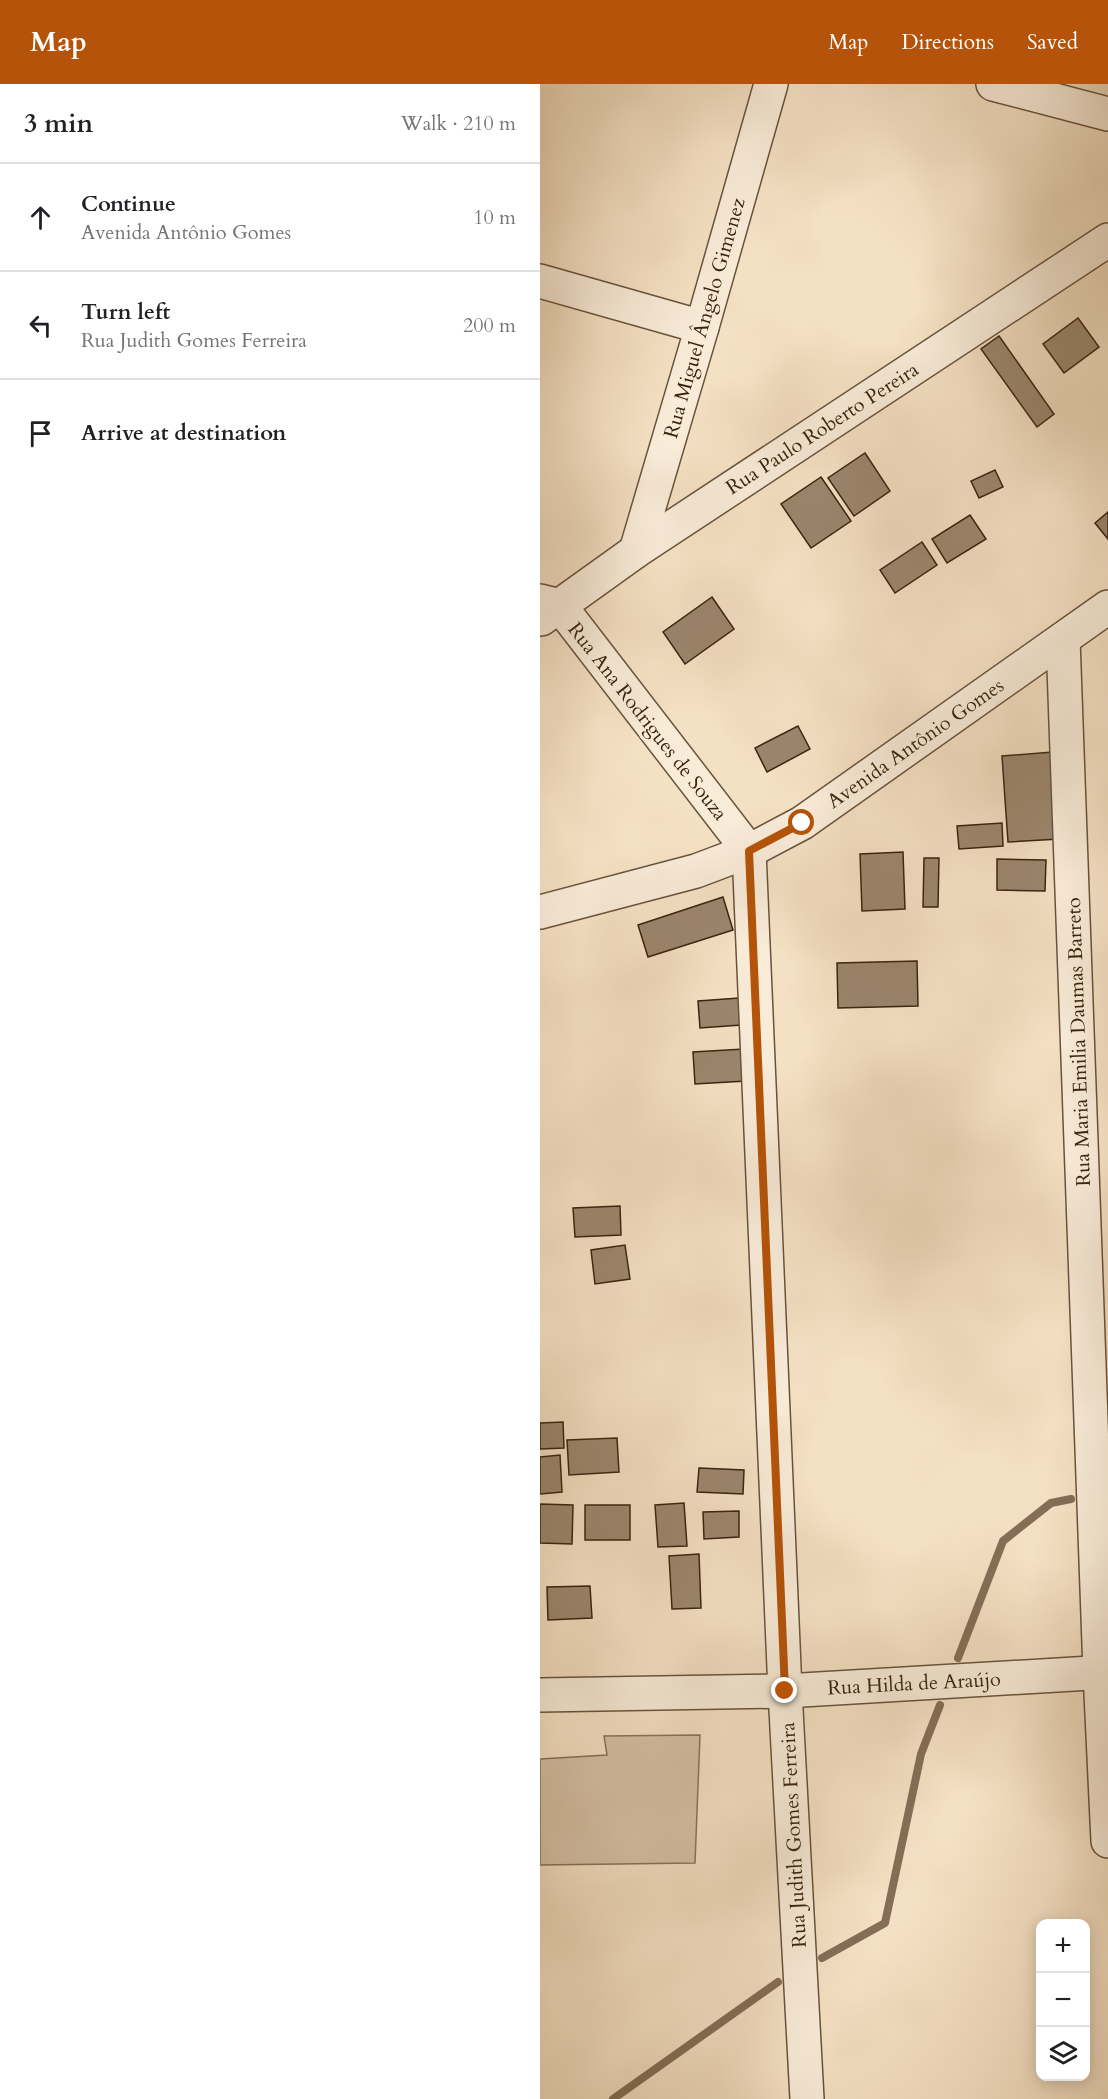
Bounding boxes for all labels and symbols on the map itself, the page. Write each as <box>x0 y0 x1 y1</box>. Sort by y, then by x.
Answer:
street label: Rua Miguel Ângelo Gimenez <box>657 195 752 442</box>
street label: Rua Paulo Roberto Pereira <box>721 356 924 501</box>
street label: Rua Ana Rodrigues de Souza <box>562 617 734 826</box>
street label: Avenida Antônio Gomes <box>821 672 1009 815</box>
route start <box>788 809 814 835</box>
street label: Rua Maria Emilia Daumas Barreto <box>1060 897 1097 1187</box>
street label: Rua Hilda de Araújo <box>827 1665 1002 1702</box>
route end <box>771 1677 797 1703</box>
street label: Rua Judith Gomes Ferreira <box>774 1721 813 1948</box>

